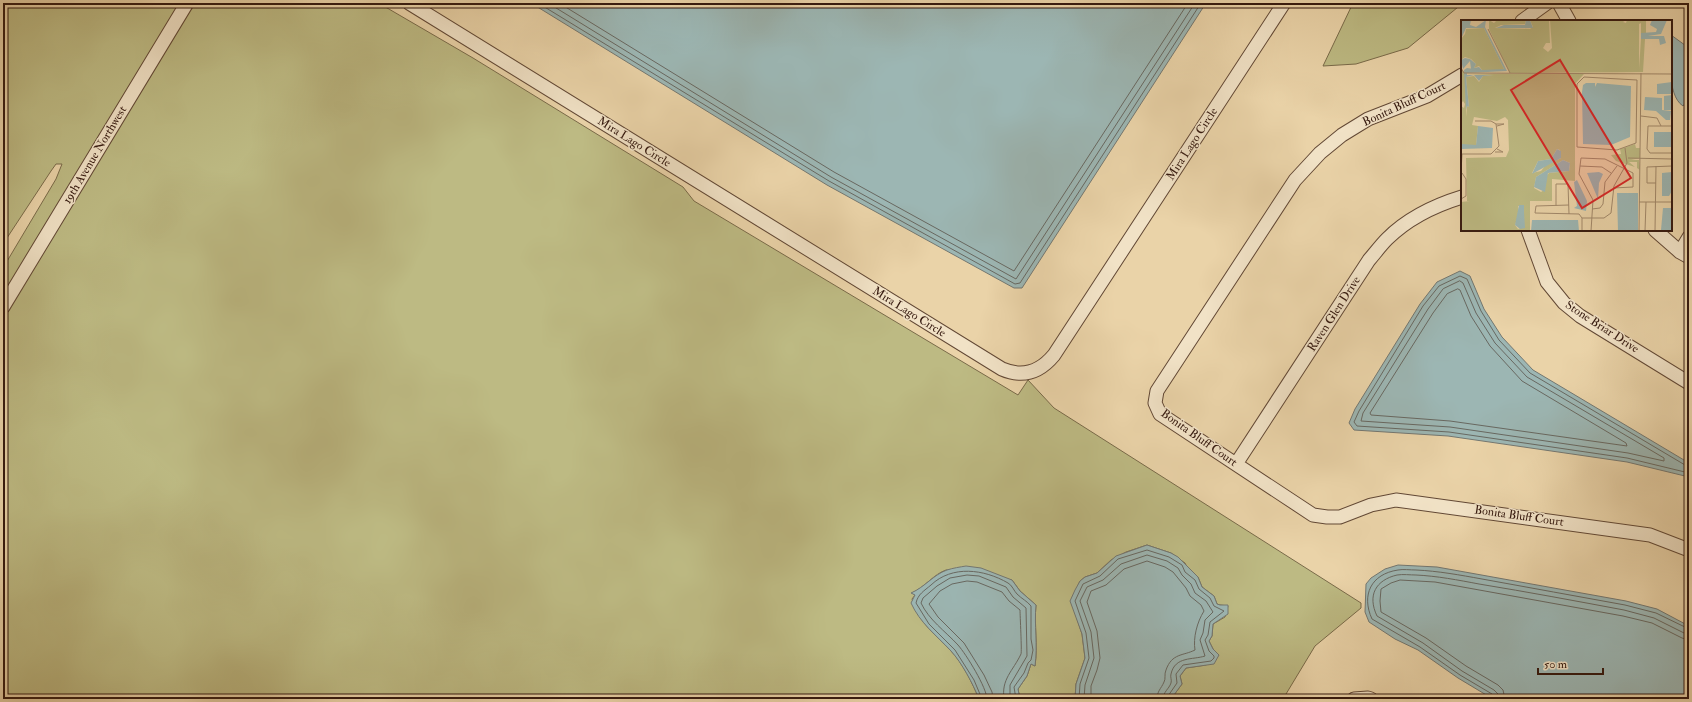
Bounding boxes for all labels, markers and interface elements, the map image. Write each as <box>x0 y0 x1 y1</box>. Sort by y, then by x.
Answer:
inset map <box>1461 20 1672 231</box>
street label: Bonita Bluff Court <box>1360 78 1448 130</box>
street label: 19th Avenue Northwest <box>60 103 130 207</box>
street label: Mira Lago Circle <box>1163 105 1221 183</box>
street label: Mira Lago Circle <box>595 113 673 171</box>
street label: Raven Glen Drive <box>1304 274 1364 354</box>
street label: Mira Lago Circle <box>870 283 948 341</box>
street label: Stone Briar Drive <box>1562 298 1642 356</box>
street label: Bonita Bluff Court <box>1158 406 1240 470</box>
street label: Bonita Bluff Court <box>1473 502 1565 530</box>
scale bar <box>1538 650 1603 676</box>
text: 50 m <box>1544 657 1568 672</box>

